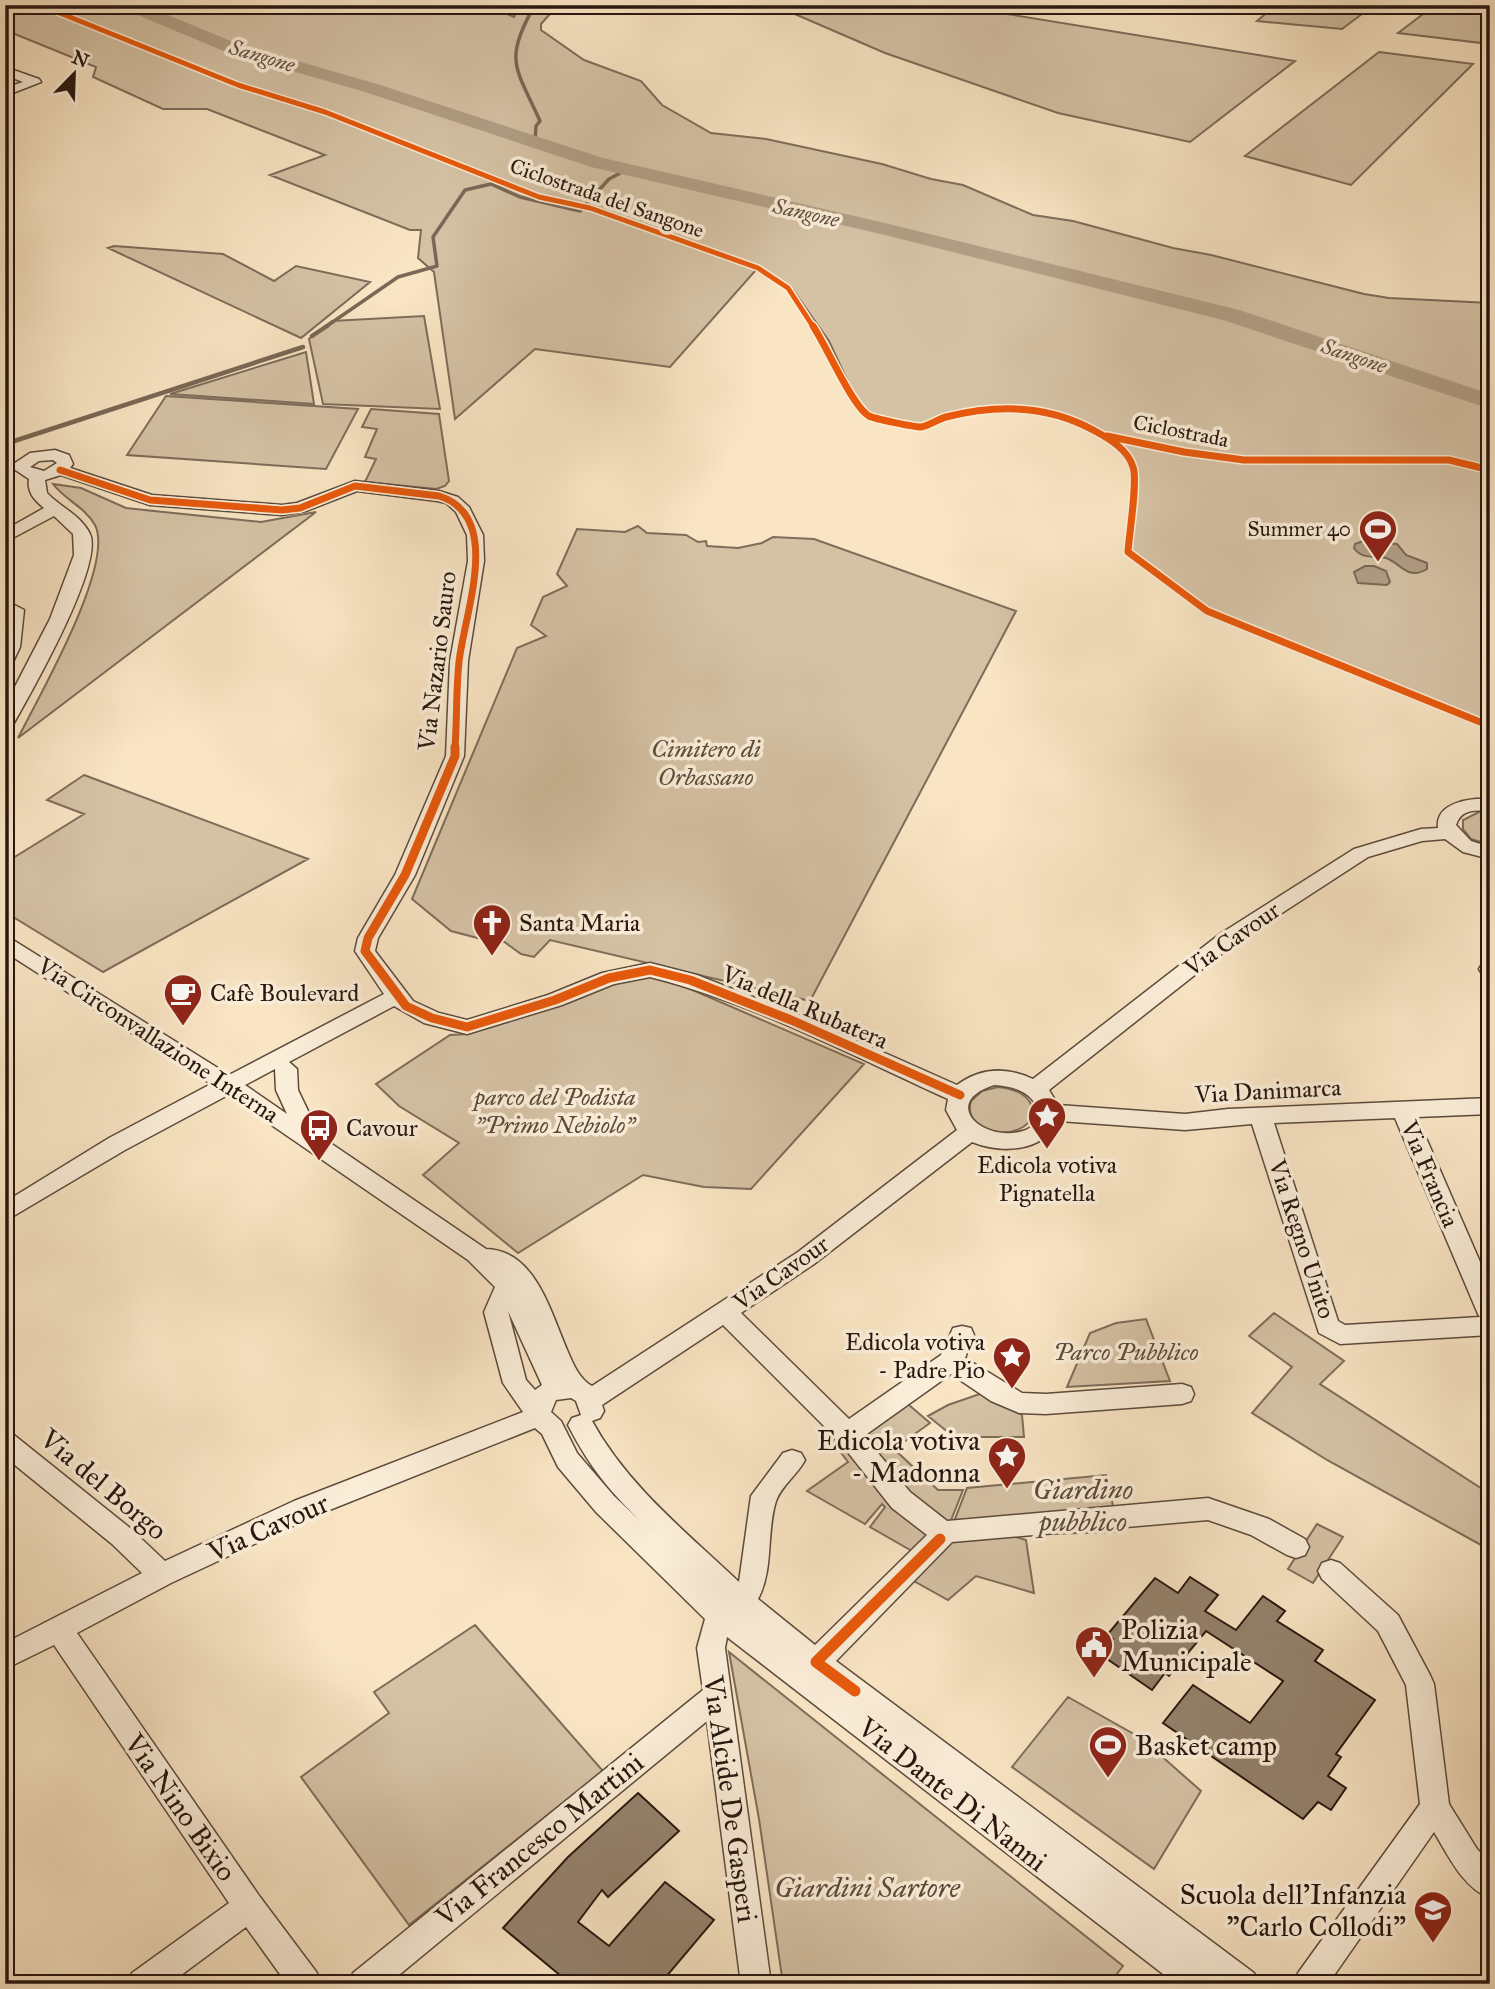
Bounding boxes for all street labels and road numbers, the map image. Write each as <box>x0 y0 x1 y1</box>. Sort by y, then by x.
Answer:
street label: Ciclostrada del Sangone <box>507 153 708 243</box>
street label: Ciclostrada <box>1131 409 1231 453</box>
street label: Via Nazario Sauro <box>411 570 463 753</box>
street label: Via Cavour <box>1177 895 1286 983</box>
street label: Via Circonvallazione Interna <box>31 950 285 1130</box>
street label: Via della Rubatera <box>716 958 893 1056</box>
street label: Via Danimarca <box>1193 1072 1343 1110</box>
street label: Via Francia <box>1394 1115 1466 1233</box>
street label: Via Regno Unito <box>1262 1155 1342 1322</box>
street label: Via Cavour <box>726 1229 835 1317</box>
street label: Via del Borgo <box>32 1421 174 1548</box>
street label: Via Cavour <box>201 1485 335 1570</box>
street label: Via Alcide De Gasperi <box>696 1673 765 1925</box>
street label: Via Dante Di Nanni <box>850 1709 1054 1879</box>
street label: Via Nino Bixio <box>116 1726 244 1888</box>
street label: Via Francesco Martini <box>427 1745 651 1935</box>

